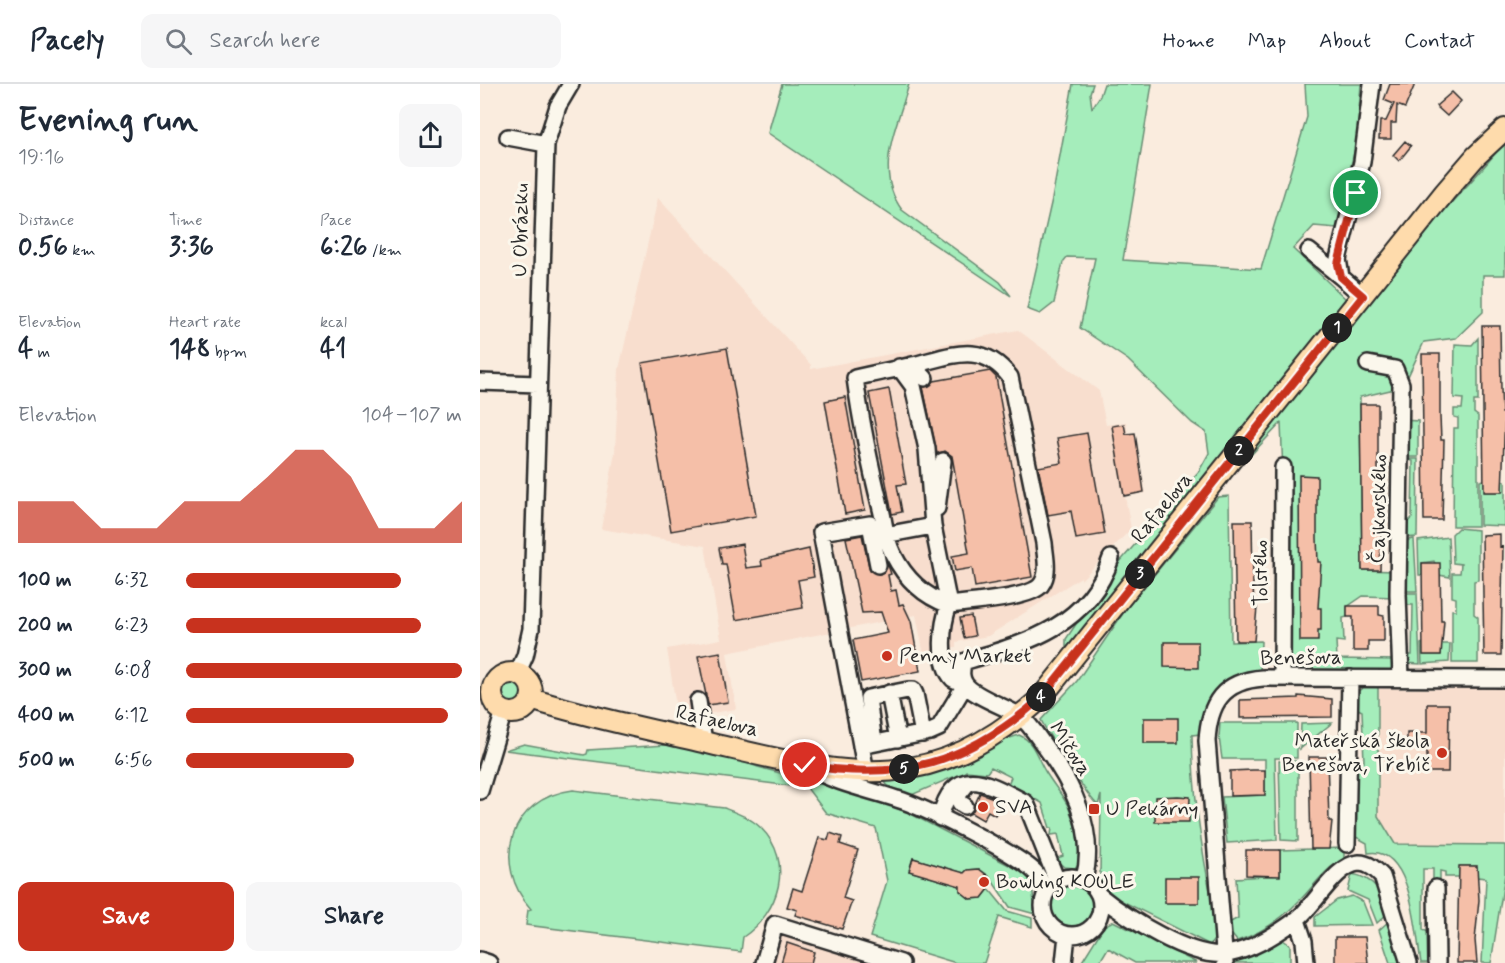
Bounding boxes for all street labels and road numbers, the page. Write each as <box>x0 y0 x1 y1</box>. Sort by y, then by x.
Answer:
street label: U Obrázku <box>506 183 536 277</box>
street label: Čajkovského <box>1364 454 1394 564</box>
street label: Rafaelova <box>1125 467 1199 549</box>
street label: Tolstého <box>1247 540 1275 606</box>
street label: Benešova <box>1260 643 1342 673</box>
street label: Rafaelova <box>673 698 761 744</box>
street label: Míčova <box>1042 716 1098 782</box>

